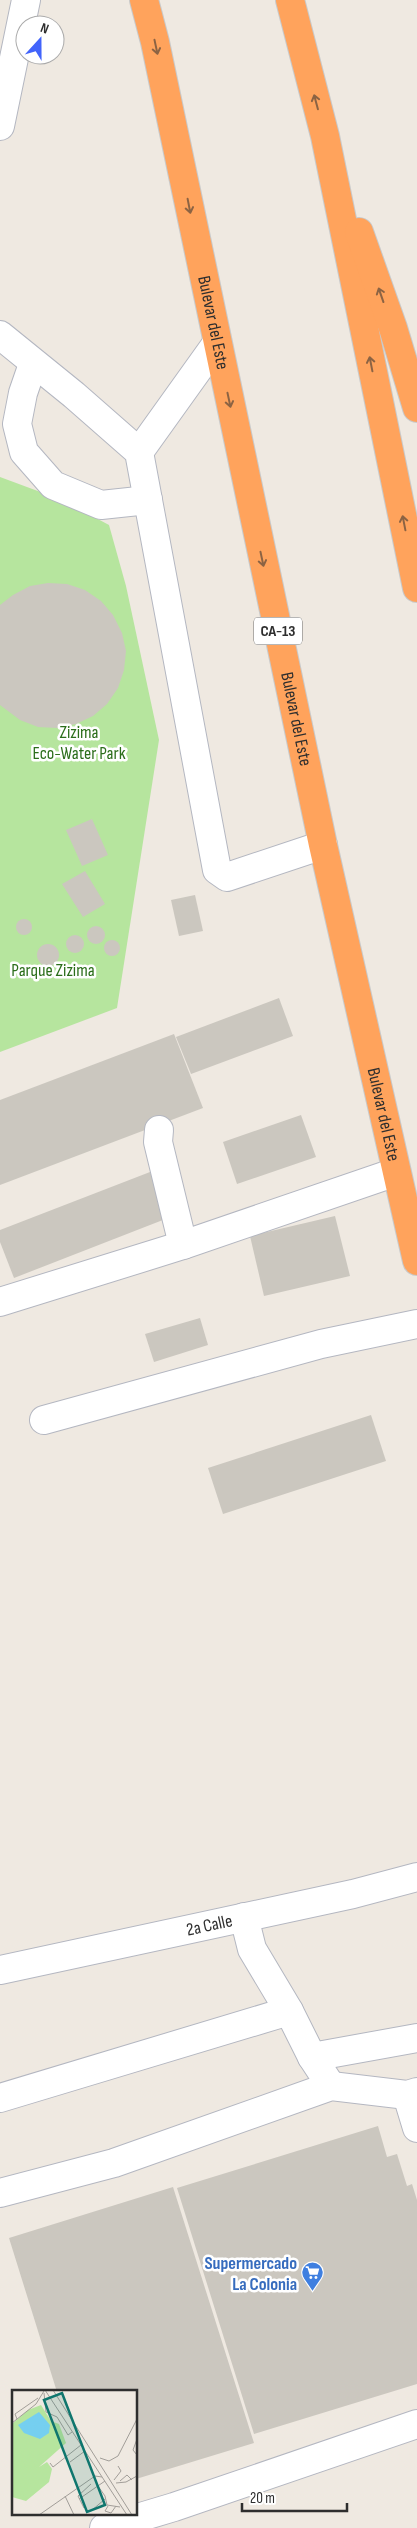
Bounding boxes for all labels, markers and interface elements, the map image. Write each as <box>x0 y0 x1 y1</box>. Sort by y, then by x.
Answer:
north arrow <box>15 15 65 65</box>
text: N <box>38 19 51 38</box>
one-way arrow <box>152 39 162 55</box>
one-way arrow <box>311 95 321 111</box>
one-way arrow <box>185 198 194 214</box>
street label: Bulevar del Este <box>194 274 234 371</box>
one-way arrow <box>376 287 386 303</box>
one-way arrow <box>366 356 376 372</box>
one-way arrow <box>224 391 234 407</box>
one-way arrow <box>399 516 408 532</box>
one-way arrow <box>258 550 267 566</box>
road number: CA-13 <box>254 618 302 644</box>
street label: Bulevar del Este <box>277 670 317 768</box>
park label: Zizima Eco-Water Park <box>32 722 126 764</box>
park label: Parque Zizima <box>11 960 95 981</box>
street label: Bulevar del Este <box>363 1066 405 1163</box>
street label: 2a Calle <box>184 1910 234 1940</box>
place label: Supermercado La Colonia <box>204 2253 297 2295</box>
supermarket icon: Supermercado La Colonia <box>301 2261 325 2292</box>
inset map <box>12 2390 138 2516</box>
scale bar <box>242 2480 347 2512</box>
text: 20 m <box>250 2489 275 2508</box>

